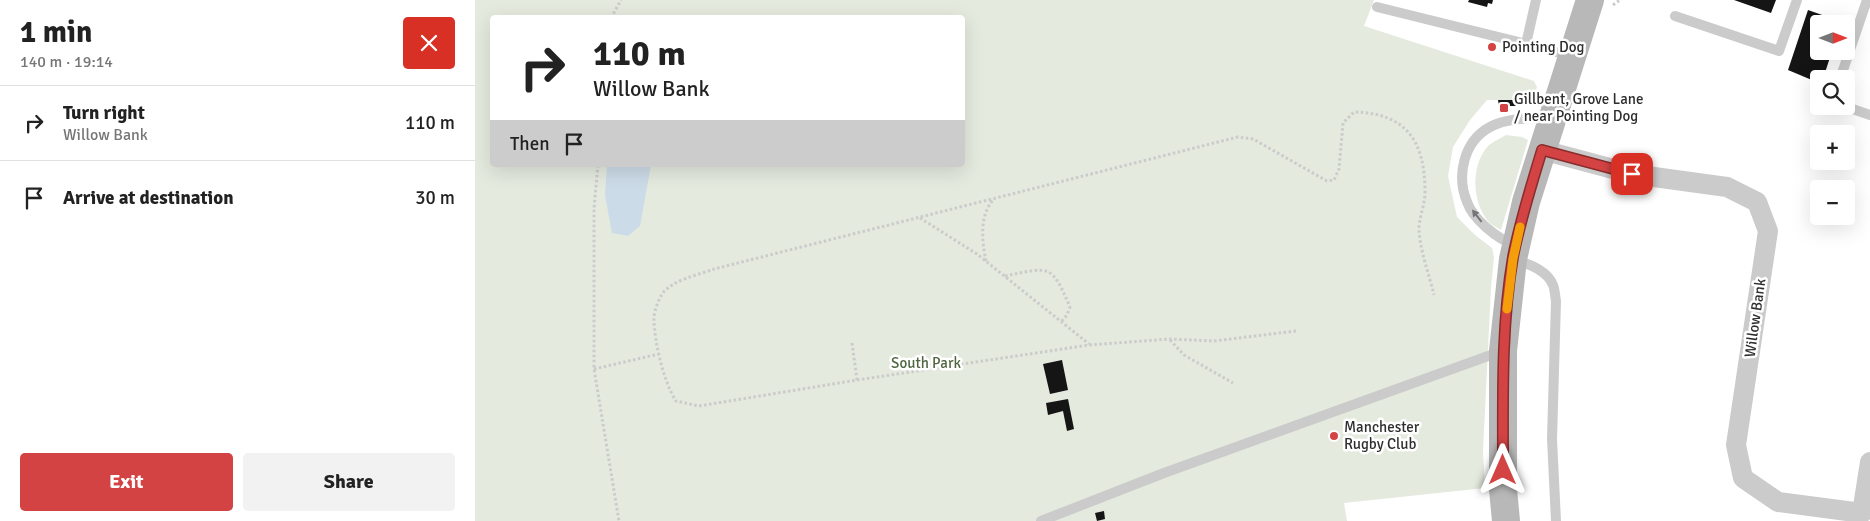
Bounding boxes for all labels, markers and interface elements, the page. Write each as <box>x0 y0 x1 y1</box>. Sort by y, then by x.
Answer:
text: 1 min <box>20 14 92 51</box>
north arrow <box>1810 15 1855 60</box>
map controls <box>1810 15 1855 225</box>
button: close <box>403 17 455 69</box>
text: 110 m <box>593 32 686 75</box>
icon: right <box>510 35 575 100</box>
place label: Pointing Dog <box>1502 38 1584 56</box>
marker: Pointing Dog <box>1486 41 1498 53</box>
text: 140 m · 19:14 <box>20 52 113 72</box>
button: search <box>1810 70 1855 115</box>
text: Willow Bank <box>593 75 710 102</box>
place label: Gillbent, Grove Lane / near Pointing Dog <box>1514 90 1643 125</box>
text: Turn right <box>63 101 145 125</box>
marker: Gillbent, Grove Lane / near Pointing Dog <box>1498 102 1510 114</box>
icon: right <box>20 109 48 137</box>
text: 110 m <box>405 111 455 135</box>
text: Willow Bank <box>63 125 148 145</box>
button: + <box>1810 125 1855 170</box>
icon: arrive <box>560 130 588 158</box>
text: Then <box>510 132 550 156</box>
pin <box>1611 153 1653 195</box>
icon: arrive <box>1618 160 1646 188</box>
button: − <box>1810 180 1855 225</box>
icon: arrive <box>20 184 48 212</box>
text: Arrive at destination <box>63 186 234 210</box>
text: 30 m <box>415 186 455 210</box>
one-way arrow <box>1472 209 1482 223</box>
street label: Willow Bank <box>1741 277 1770 359</box>
park label: South Park <box>891 354 961 372</box>
place label: Manchester Rugby Club <box>1344 418 1420 453</box>
marker: Manchester Rugby Club <box>1328 430 1340 442</box>
position arrow <box>1476 443 1528 495</box>
button: Exit <box>20 453 233 511</box>
button: Share <box>243 453 455 511</box>

